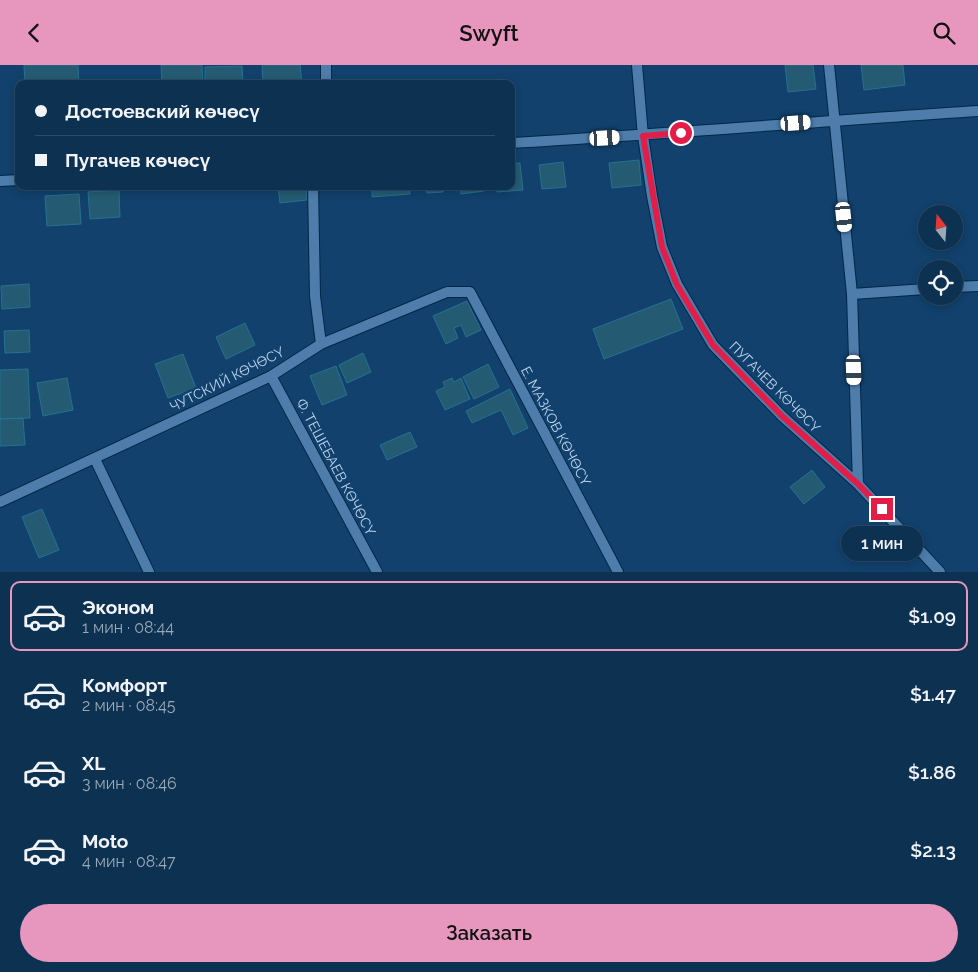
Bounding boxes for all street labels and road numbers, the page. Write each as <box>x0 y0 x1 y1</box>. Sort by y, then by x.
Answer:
street label: ПУГАЧЕВ КӨЧӨСҮ <box>726 338 824 436</box>
street label: ЧУТСКИЙ КӨЧӨСҮ <box>167 342 287 415</box>
street label: Е. МАЗКОВ КӨЧӨСҮ <box>518 364 594 488</box>
street label: Ф. ТЕШЕБАЕВ КӨЧӨСҮ <box>293 396 379 538</box>

